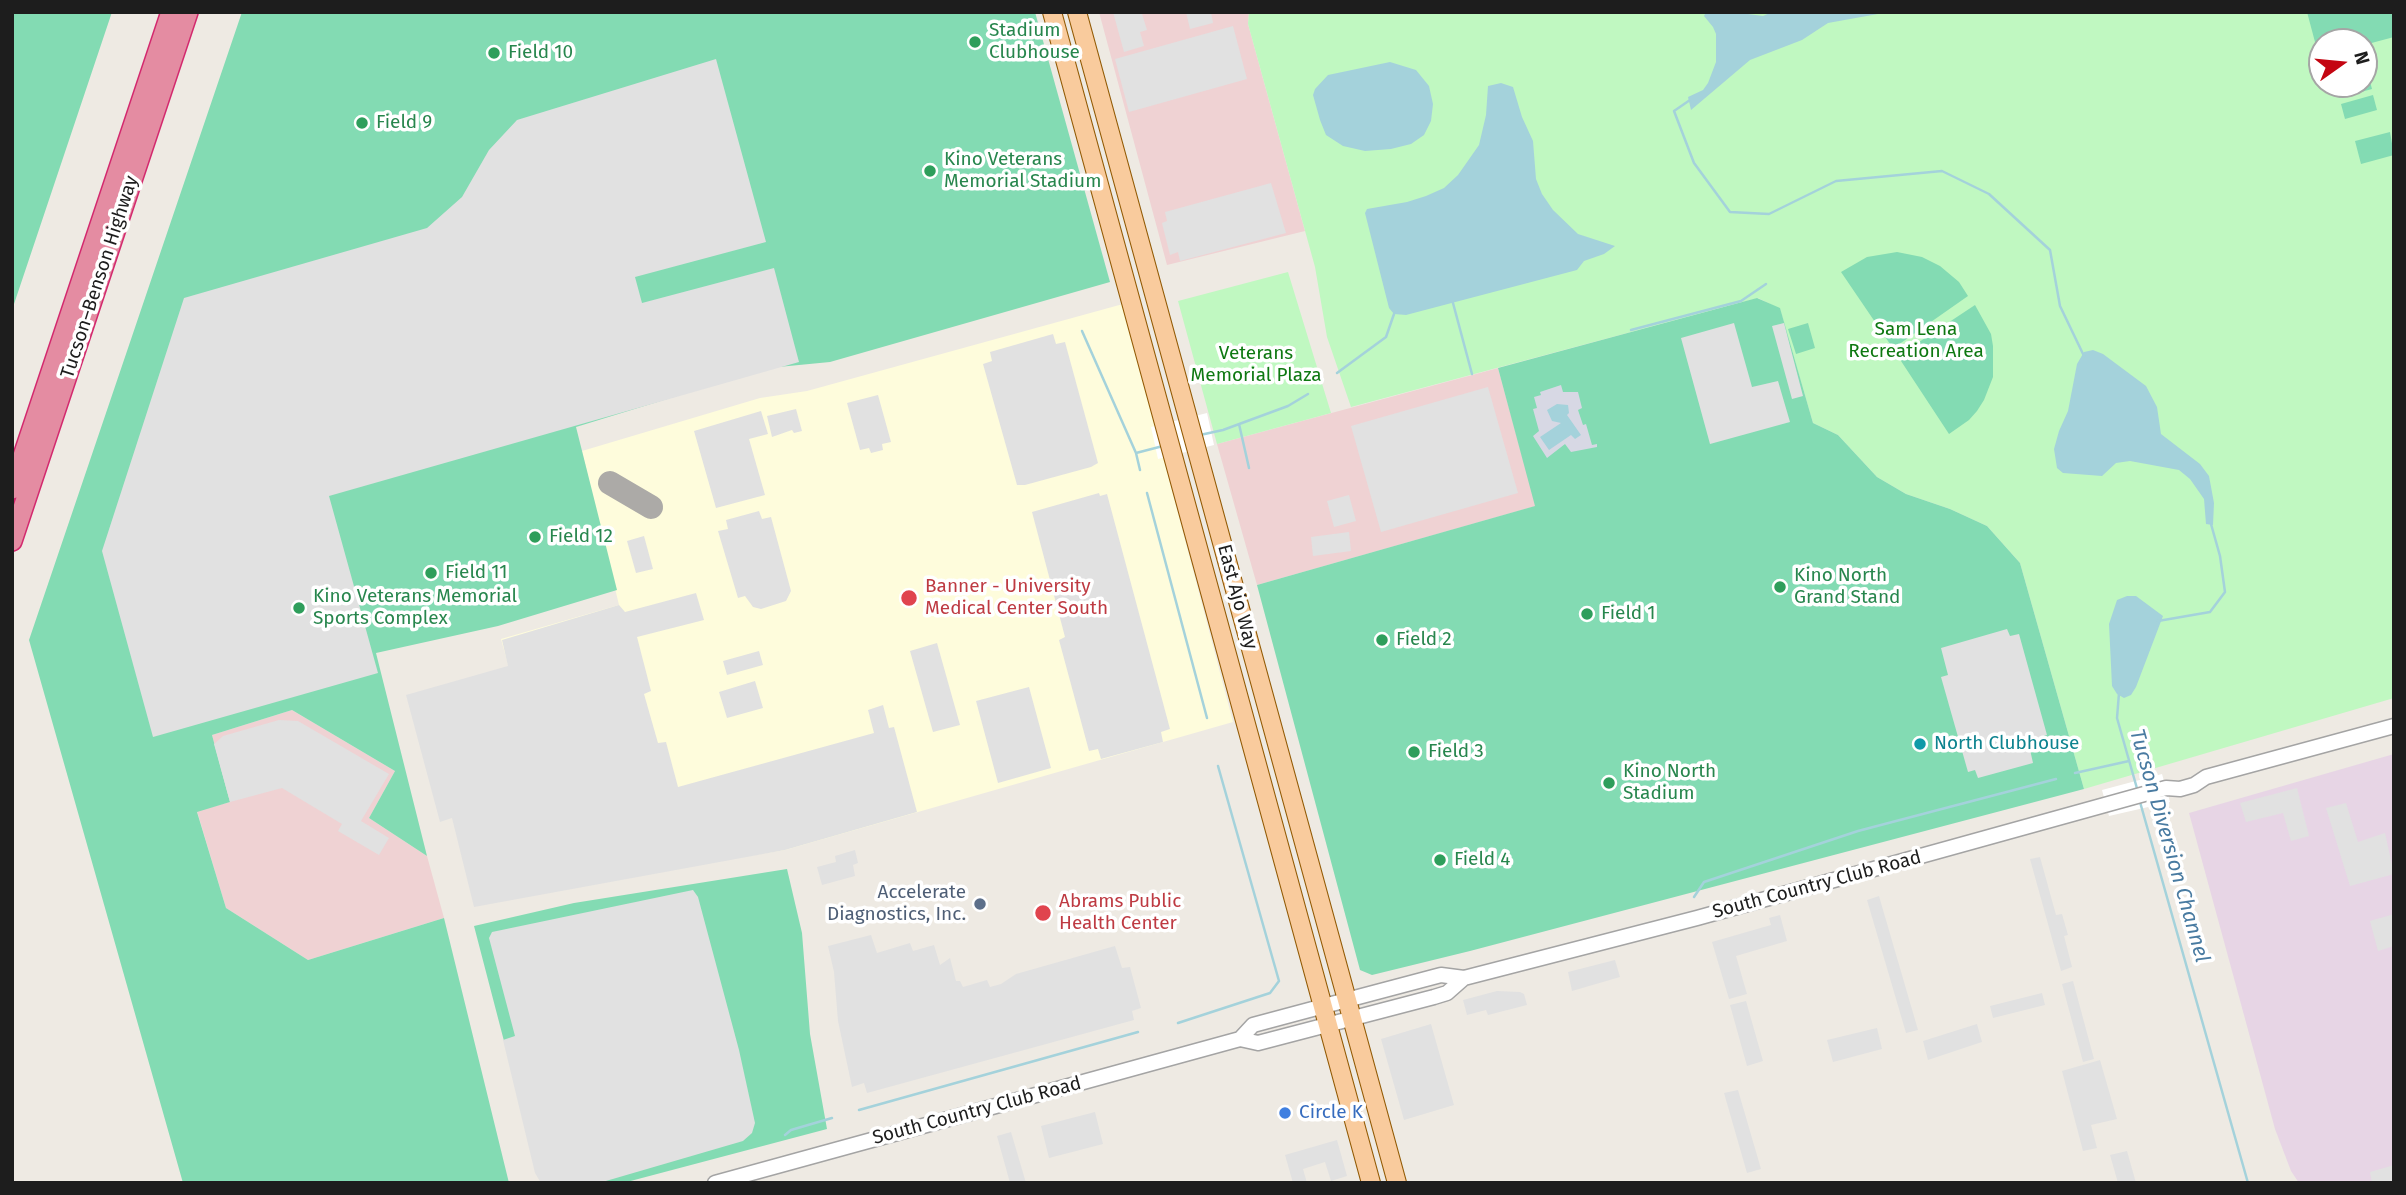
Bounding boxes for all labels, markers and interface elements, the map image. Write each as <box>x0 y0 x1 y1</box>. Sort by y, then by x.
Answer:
place label: Stadium Clubhouse <box>989 20 1080 64</box>
north arrow <box>2308 28 2378 98</box>
marker: Stadium Clubhouse <box>967 34 983 50</box>
place label: Field 10 <box>508 42 573 64</box>
marker: Field 10 <box>486 45 502 61</box>
text: N <box>2349 49 2375 67</box>
place label: Field 9 <box>376 112 432 134</box>
marker: Field 9 <box>354 115 370 131</box>
place label: Kino Veterans Memorial Stadium <box>944 149 1101 193</box>
marker: Kino Veterans Memorial Stadium <box>922 163 938 179</box>
street label: Tucson–Benson Highway <box>56 173 144 381</box>
park label: Sam Lena Recreation Area <box>1848 319 1984 363</box>
park label: Veterans Memorial Plaza <box>1191 343 1321 387</box>
place label: Field 12 <box>549 526 613 548</box>
marker: Field 12 <box>527 529 543 545</box>
street label: East Ajo Way <box>1212 542 1262 652</box>
place label: Field 11 <box>445 562 507 584</box>
marker: Field 11 <box>423 565 439 581</box>
place label: Kino North Grand Stand <box>1794 565 1900 609</box>
place label: Banner - University Medical Center South <box>925 576 1108 620</box>
marker: Kino North Grand Stand <box>1772 579 1788 595</box>
place label: Kino Veterans Memorial Sports Complex <box>313 586 517 630</box>
marker: Banner - University Medical Center South <box>899 588 919 608</box>
marker: Kino Veterans Memorial Sports Complex <box>291 600 307 616</box>
place label: Field 1 <box>1601 603 1655 625</box>
marker: Field 1 <box>1579 606 1595 622</box>
place label: Field 2 <box>1396 629 1452 651</box>
marker: Field 2 <box>1374 632 1390 648</box>
water label: Tucson Diversion Channel <box>2124 726 2214 966</box>
place label: North Clubhouse <box>1934 733 2079 755</box>
marker: North Clubhouse <box>1912 736 1928 752</box>
place label: Field 3 <box>1428 741 1484 763</box>
marker: Field 3 <box>1406 744 1422 760</box>
place label: Kino North Stadium <box>1623 761 1716 805</box>
marker: Kino North Stadium <box>1601 775 1617 791</box>
street label: South Country Club Road <box>1710 846 1924 924</box>
place label: Field 4 <box>1454 849 1510 871</box>
marker: Field 4 <box>1432 852 1448 868</box>
place label: Accelerate Diagnostics, Inc. <box>827 882 966 926</box>
place label: Abrams Public Health Center <box>1059 891 1181 935</box>
marker: Accelerate Diagnostics, Inc. <box>972 896 988 912</box>
marker: Abrams Public Health Center <box>1033 903 1053 923</box>
street label: South Country Club Road <box>870 1072 1084 1150</box>
place label: Circle K <box>1299 1102 1363 1124</box>
marker: Circle K <box>1277 1105 1293 1121</box>

